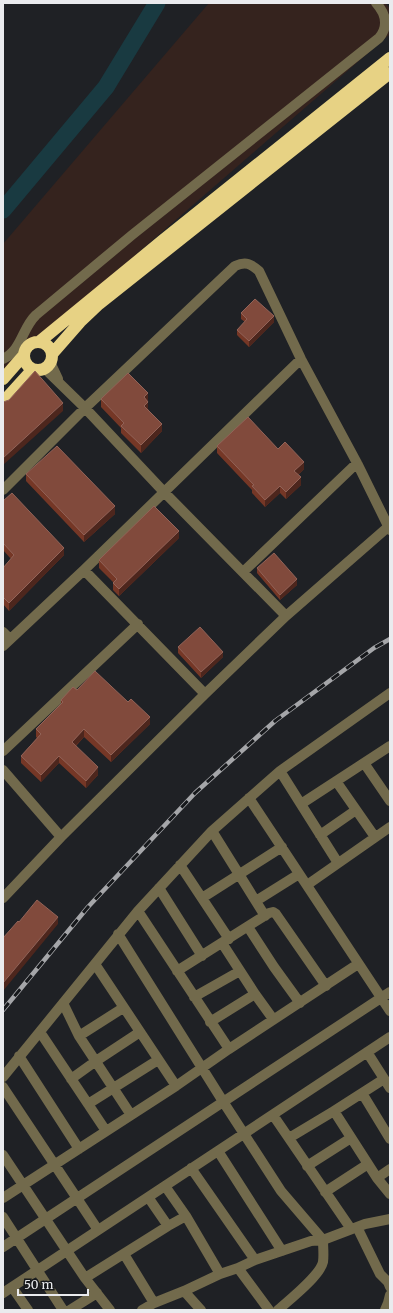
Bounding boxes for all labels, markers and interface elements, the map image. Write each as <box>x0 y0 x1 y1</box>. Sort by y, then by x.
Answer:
scale bar <box>18 1271 88 1297</box>
text: 50 m <box>24 1277 53 1292</box>

